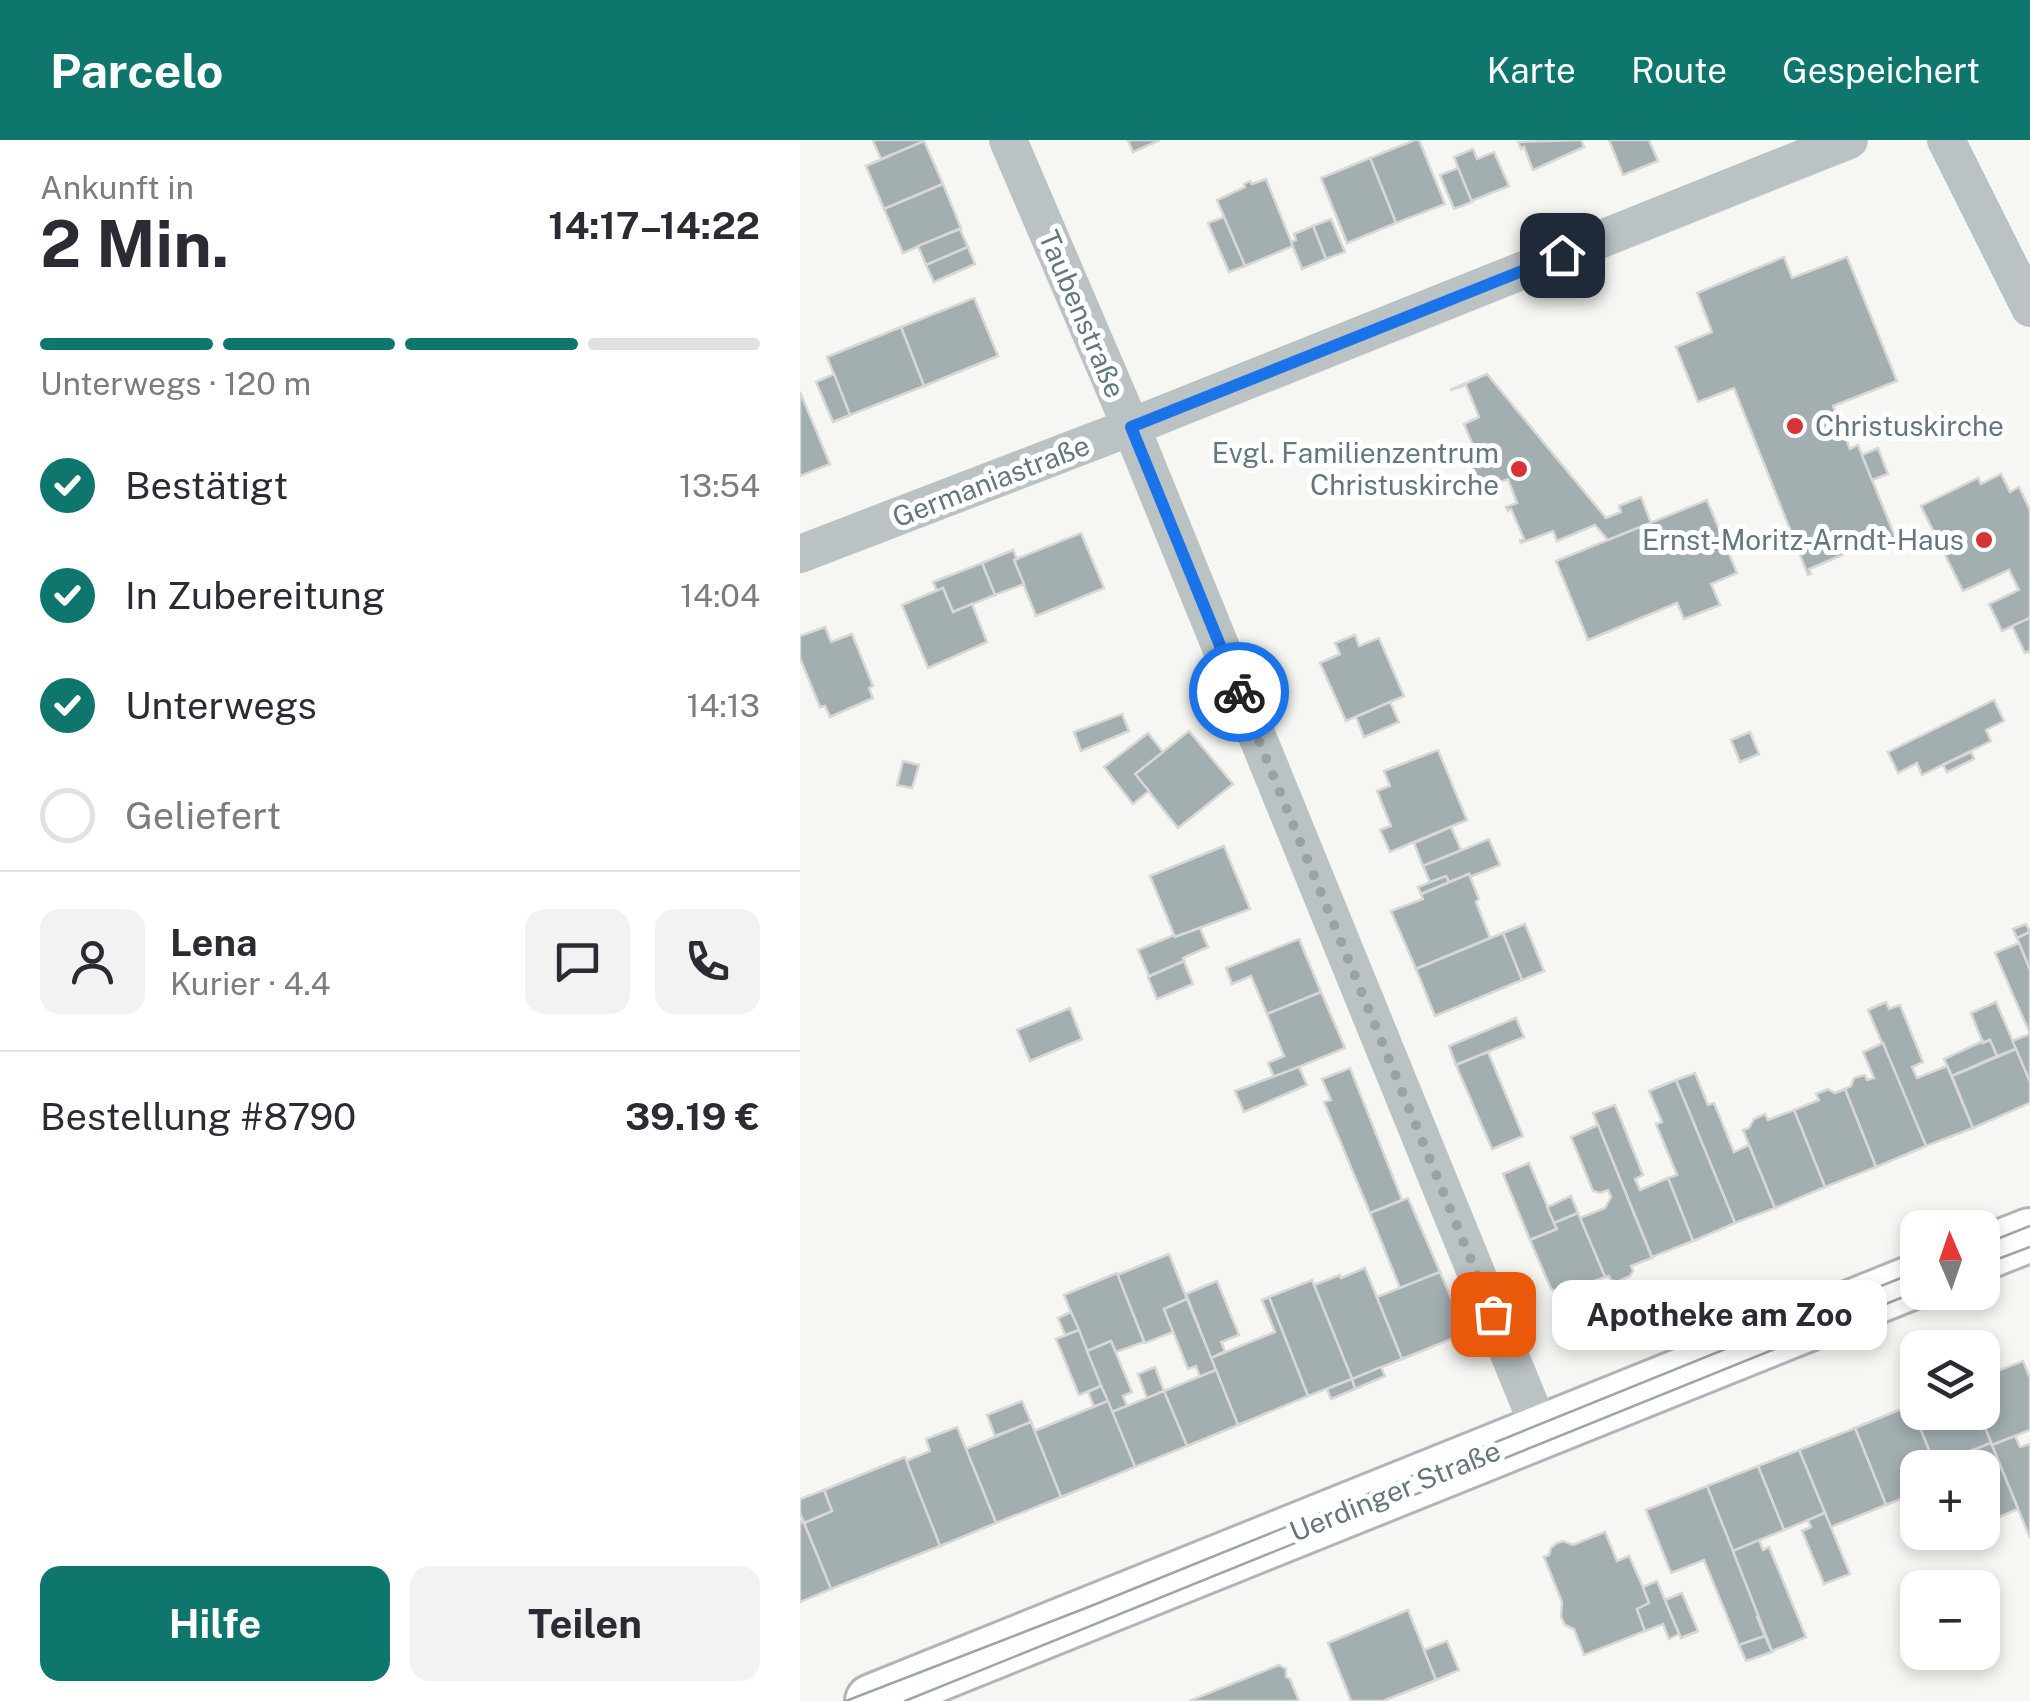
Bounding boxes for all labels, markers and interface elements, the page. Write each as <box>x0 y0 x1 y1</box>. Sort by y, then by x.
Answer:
text: Parcelo <box>50 42 223 99</box>
text: Karte <box>1487 50 1576 91</box>
text: Route <box>1631 50 1727 91</box>
text: Gespeichert <box>1782 50 1980 91</box>
text: Ankunft in <box>40 169 194 206</box>
text: 14:17–14:22 <box>548 203 760 248</box>
text: 2 Min. <box>40 205 229 282</box>
pin <box>1520 213 1605 298</box>
street label: Taubenstraße <box>1032 225 1133 402</box>
icon: home <box>1535 228 1590 283</box>
text: Unterwegs · 120 m <box>40 365 311 402</box>
place label: Christuskirche <box>1815 409 2004 442</box>
marker: Christuskirche <box>1784 415 1806 437</box>
street label: Germaniastraße <box>888 428 1094 533</box>
place label: Evgl. Familienzentrum Christuskirche <box>1212 436 1499 501</box>
icon: check <box>40 458 95 513</box>
marker: Evgl. Familienzentrum Christuskirche <box>1508 458 1530 480</box>
text: Bestätigt <box>125 463 288 508</box>
text: 13:54 <box>679 467 760 504</box>
place label: Ernst-Moritz-Arndt-Haus <box>1642 523 1964 556</box>
marker: Ernst-Moritz-Arndt-Haus <box>1973 529 1995 551</box>
icon: check <box>40 568 95 623</box>
text: In Zubereitung <box>125 573 385 618</box>
text: 14:04 <box>680 577 760 614</box>
courier <box>1189 642 1289 742</box>
icon: bike <box>1212 665 1267 720</box>
icon: check <box>40 678 95 733</box>
text: Unterwegs <box>125 683 317 728</box>
text: 14:13 <box>686 687 760 724</box>
text: Geliefert <box>125 793 281 838</box>
button: person <box>40 909 145 1014</box>
button: chat <box>525 909 630 1014</box>
button: phone <box>655 909 760 1014</box>
text: Lena <box>170 920 257 965</box>
text: Kurier · 4.4 <box>170 965 331 1002</box>
text: Bestellung #8790 <box>40 1094 356 1139</box>
text: 39.19 € <box>625 1094 760 1139</box>
north arrow <box>1900 1210 2000 1310</box>
map controls <box>1900 1210 2000 1670</box>
pin <box>1451 1272 1536 1357</box>
callout: Apotheke am Zoo <box>1553 1279 1888 1349</box>
icon: bag <box>1466 1287 1521 1342</box>
text: Apotheke am Zoo <box>1586 1296 1853 1333</box>
button: layers <box>1900 1330 2000 1430</box>
street label: Uerdinger Straße <box>1285 1433 1505 1548</box>
button: + <box>1900 1450 2000 1550</box>
button: Hilfe <box>40 1566 390 1681</box>
button: Teilen <box>410 1566 760 1681</box>
button: − <box>1900 1570 2000 1670</box>

